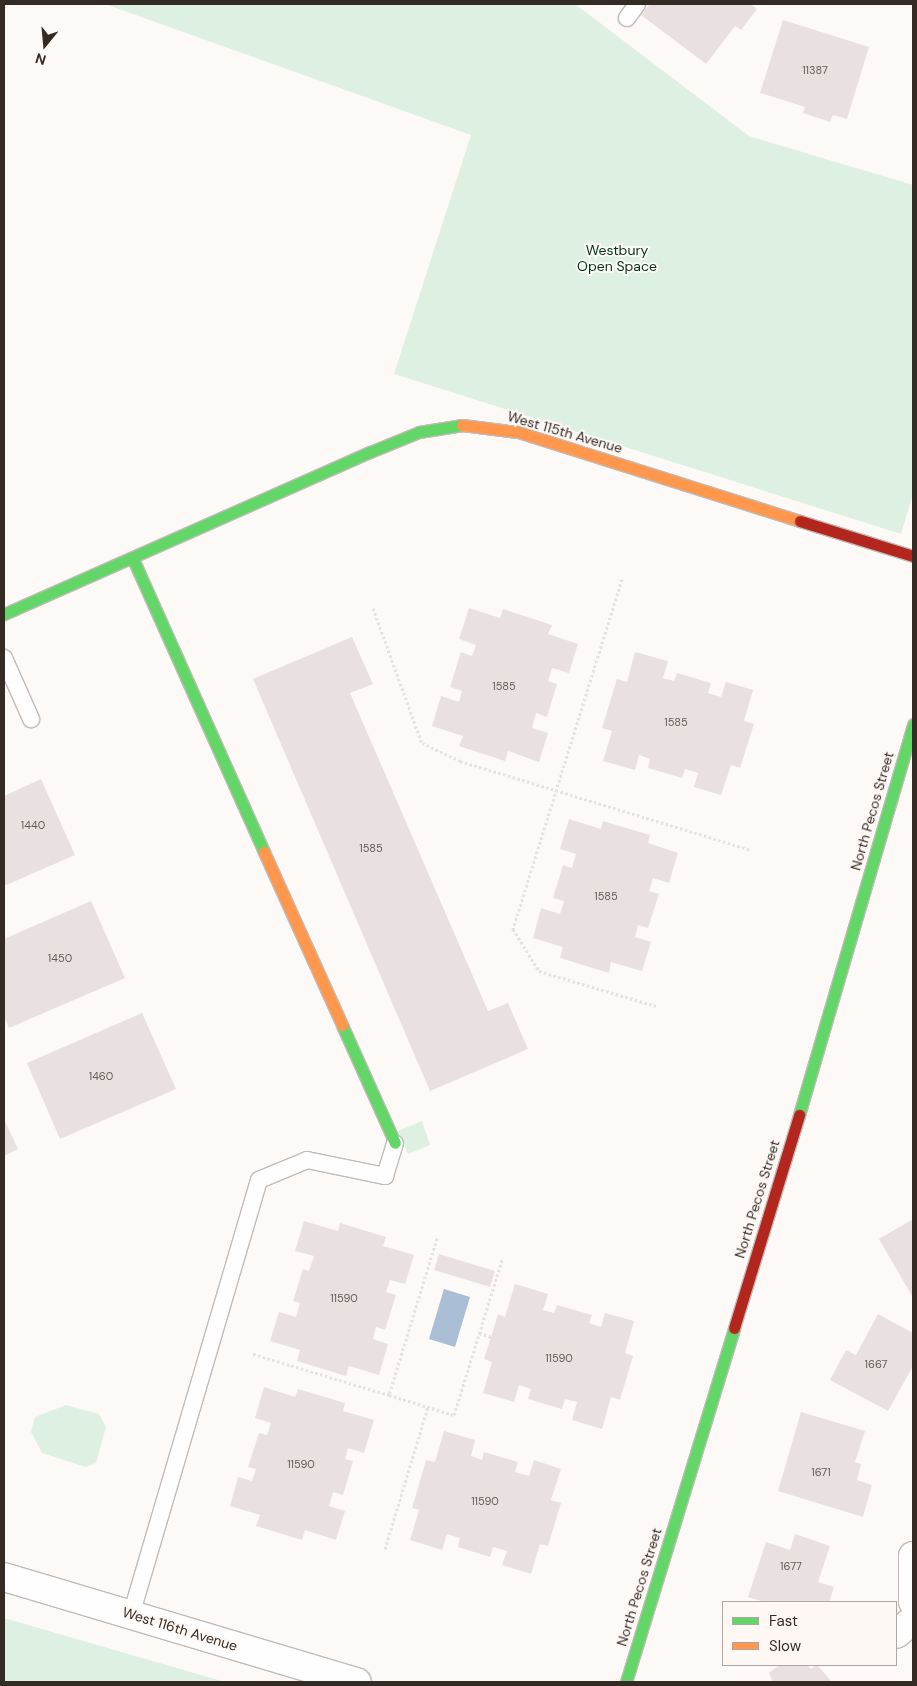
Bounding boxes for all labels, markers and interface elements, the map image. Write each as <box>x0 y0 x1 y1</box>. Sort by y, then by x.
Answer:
north arrow <box>20 20 70 70</box>
text: N <box>33 49 48 69</box>
house number: 11387 <box>802 63 828 77</box>
park label: Westbury Open Space <box>577 242 657 274</box>
street label: West 115th Avenue <box>506 408 624 456</box>
house number: 1585 <box>492 679 516 693</box>
house number: 1585 <box>664 715 688 729</box>
street label: North Pecos Street <box>847 750 897 872</box>
house number: 1440 <box>21 818 45 832</box>
house number: 1585 <box>359 841 383 855</box>
house number: 1585 <box>594 889 618 903</box>
house number: 1450 <box>48 951 72 965</box>
house number: 1460 <box>89 1069 113 1083</box>
street label: North Pecos Street <box>731 1138 783 1260</box>
house number: 11590 <box>330 1291 358 1305</box>
house number: 11590 <box>545 1351 573 1365</box>
house number: 1667 <box>865 1357 887 1371</box>
house number: 11590 <box>287 1457 315 1471</box>
house number: 1671 <box>811 1465 831 1479</box>
house number: 11590 <box>471 1494 499 1508</box>
street label: North Pecos Street <box>613 1526 665 1648</box>
house number: 1677 <box>780 1559 802 1573</box>
legend <box>722 1601 897 1666</box>
street label: West 116th Avenue <box>121 1604 239 1654</box>
text: Fast <box>769 1611 798 1631</box>
text: Slow <box>769 1636 801 1656</box>

